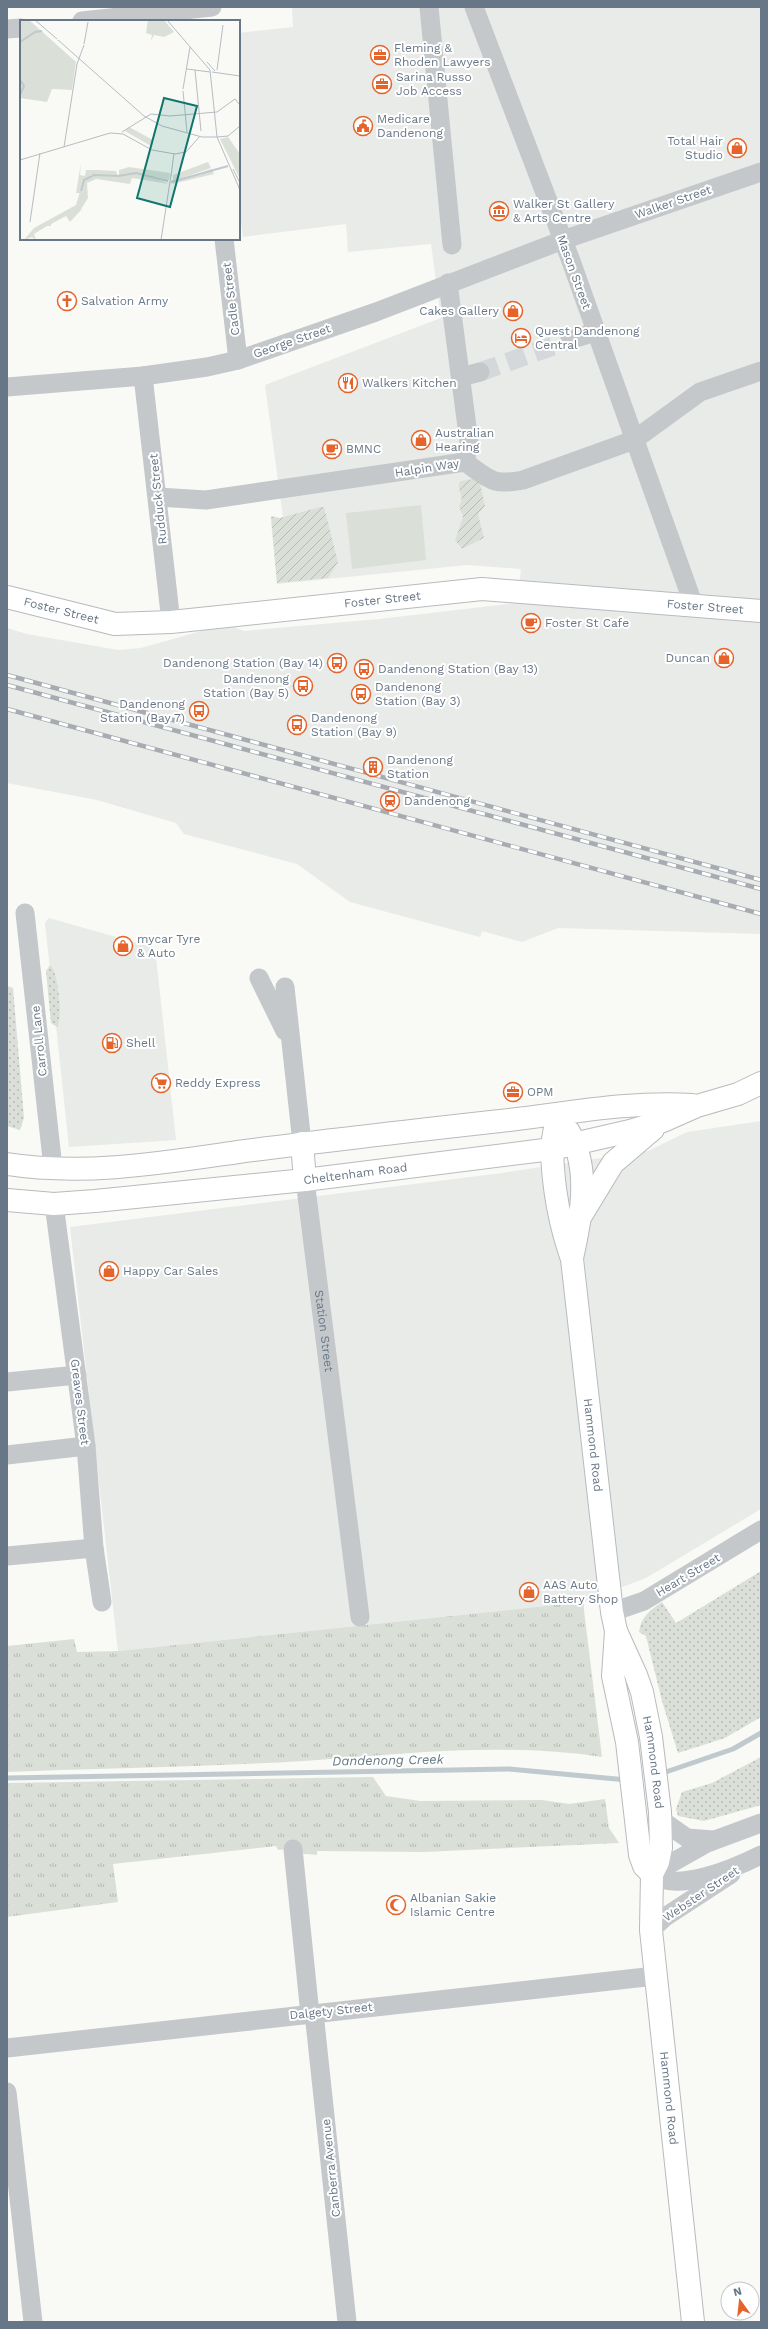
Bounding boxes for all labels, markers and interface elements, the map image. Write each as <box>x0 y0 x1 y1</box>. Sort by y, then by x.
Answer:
inset map <box>20 20 240 240</box>
place label: Fleming & Rhoden Lawyers <box>394 41 490 69</box>
office icon: Fleming & Rhoden Lawyers <box>369 44 391 66</box>
place label: Sarina Russo Job Access <box>396 70 472 98</box>
office icon: Sarina Russo Job Access <box>371 73 393 95</box>
place label: Medicare Dandenong <box>377 112 443 140</box>
public building icon: Medicare Dandenong <box>352 115 374 137</box>
place label: Total Hair Studio <box>667 134 723 162</box>
shop icon: Total Hair Studio <box>726 137 748 159</box>
street label: Walker Street <box>633 182 713 222</box>
place label: Walker St Gallery & Arts Centre <box>513 197 615 225</box>
museum icon: Walker St Gallery & Arts Centre <box>488 200 510 222</box>
street label: Mason Street <box>554 233 594 311</box>
street label: Cadle Street <box>220 262 242 336</box>
church icon: Salvation Army <box>56 290 78 312</box>
place label: Salvation Army <box>81 294 169 308</box>
shop icon: Cakes Gallery <box>502 300 524 322</box>
place label: Cakes Gallery <box>419 304 500 318</box>
street label: George Street <box>251 321 333 361</box>
place label: Quest Dandenong Central <box>535 324 640 352</box>
hotel icon: Quest Dandenong Central <box>510 327 532 349</box>
restaurant icon: Walkers Kitchen <box>337 372 359 394</box>
place label: Walkers Kitchen <box>362 376 457 390</box>
place label: Australian Hearing <box>435 426 494 454</box>
shop icon: Australian Hearing <box>410 429 432 451</box>
cafe icon: BMNC <box>321 438 343 460</box>
place label: BMNC <box>346 442 381 456</box>
street label: Rudduck Street <box>146 453 170 545</box>
street label: Halpin Way <box>394 456 461 480</box>
street label: Foster Street <box>343 589 422 611</box>
street label: Foster Street <box>22 594 100 627</box>
street label: Foster Street <box>666 597 744 617</box>
cafe icon: Foster St Cafe <box>520 612 542 634</box>
place label: Foster St Cafe <box>545 616 629 630</box>
shop icon: Duncan <box>713 647 735 669</box>
place label: Duncan <box>666 651 710 665</box>
bus stop icon: Dandenong Station (Bay 14) <box>326 652 348 674</box>
place label: Dandenong Station (Bay 14) <box>163 656 323 670</box>
bus stop icon: Dandenong Station (Bay 13) <box>353 658 375 680</box>
place label: Dandenong Station (Bay 13) <box>378 662 538 676</box>
place label: Dandenong Station (Bay 5) <box>203 672 290 700</box>
bus stop icon: Dandenong Station (Bay 5) <box>292 675 314 697</box>
place label: Dandenong Station (Bay 3) <box>375 680 460 708</box>
bus stop icon: Dandenong Station (Bay 3) <box>350 683 372 705</box>
place label: Dandenong Station (Bay 7) <box>100 697 186 725</box>
bus stop icon: Dandenong Station (Bay 7) <box>188 700 210 722</box>
place label: Dandenong Station (Bay 9) <box>311 711 397 739</box>
bus stop icon: Dandenong Station (Bay 9) <box>286 714 308 736</box>
place label: Dandenong Station <box>387 753 453 781</box>
building icon: Dandenong Station <box>362 756 384 778</box>
station icon: Dandenong <box>379 790 401 812</box>
place label: Dandenong <box>404 794 470 808</box>
place label: mycar Tyre & Auto <box>137 932 201 960</box>
shop icon: mycar Tyre & Auto <box>112 935 134 957</box>
street label: Carroll Lane <box>28 1005 50 1077</box>
fuel station icon: Shell <box>101 1032 123 1054</box>
place label: Shell <box>126 1036 156 1050</box>
supermarket icon: Reddy Express <box>150 1072 172 1094</box>
place label: Reddy Express <box>175 1076 261 1090</box>
office icon: OPM <box>502 1081 524 1103</box>
place label: OPM <box>527 1085 554 1099</box>
street label: Cheltenham Road <box>303 1160 408 1187</box>
shop icon: Happy Car Sales <box>98 1260 120 1282</box>
place label: Happy Car Sales <box>123 1264 218 1278</box>
street label: Station Street <box>312 1289 336 1373</box>
street label: Greaves Street <box>68 1358 92 1446</box>
street label: Hammond Road <box>581 1398 605 1493</box>
street label: Heart Street <box>653 1550 723 1600</box>
place label: AAS Auto Battery Shop <box>543 1578 618 1606</box>
shop icon: AAS Auto Battery Shop <box>518 1581 540 1603</box>
street label: Hammond Road <box>640 1714 667 1810</box>
water label: Dandenong Creek <box>332 1752 445 1768</box>
street label: Webster Street <box>660 1863 742 1925</box>
place label: Albanian Sakie Islamic Centre <box>410 1891 496 1919</box>
mosque icon: Albanian Sakie Islamic Centre <box>385 1894 407 1916</box>
street label: Dalgety Street <box>289 2000 373 2022</box>
street label: Hammond Road <box>657 2051 681 2146</box>
street label: Canberra Avenue <box>319 2118 343 2218</box>
north arrow <box>720 2281 760 2321</box>
text: N <box>732 2284 743 2299</box>

